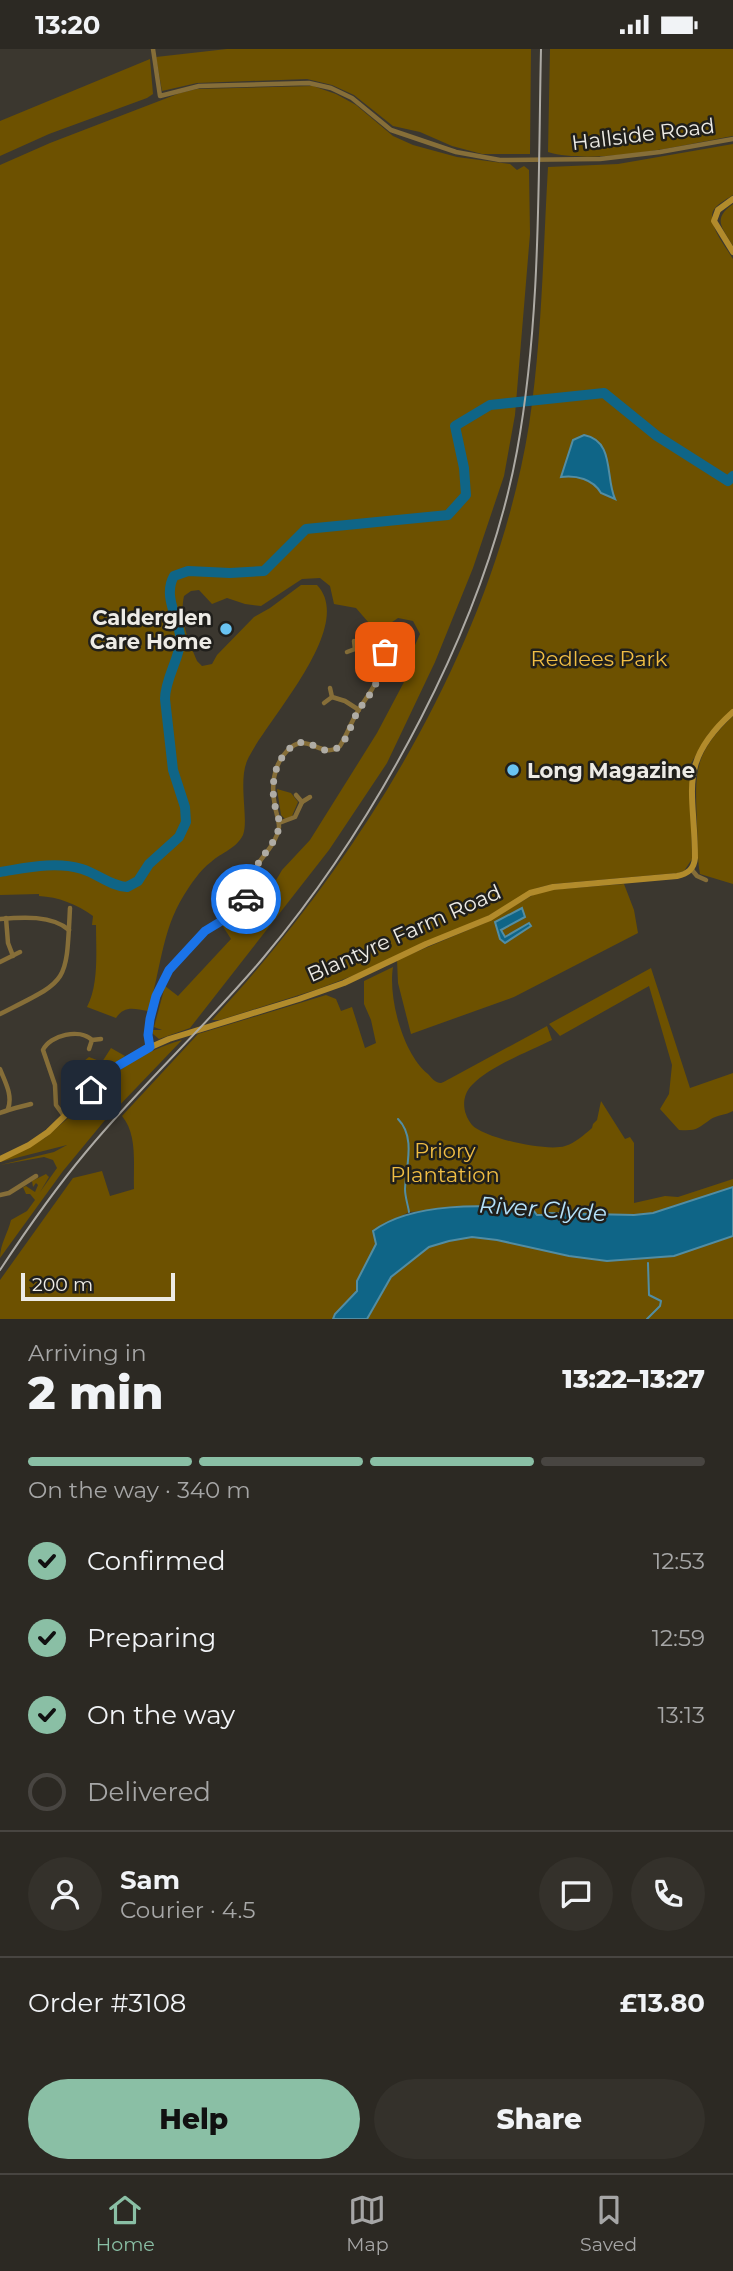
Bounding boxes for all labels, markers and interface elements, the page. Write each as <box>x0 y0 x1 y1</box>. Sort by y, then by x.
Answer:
text: 13:20 <box>35 9 100 41</box>
street label: Hallside Road <box>570 113 716 155</box>
place label: Calderglen Care Home <box>90 605 212 654</box>
marker: Calderglen Care Home <box>218 621 234 637</box>
pin <box>355 622 415 682</box>
icon: bag <box>366 633 404 671</box>
park label: Redlees Park <box>531 646 668 671</box>
place label: Long Magazine <box>527 758 695 783</box>
marker: Long Magazine <box>505 762 521 778</box>
courier <box>211 864 281 934</box>
street label: Blantyre Farm Road <box>303 879 505 987</box>
icon: car <box>227 880 265 918</box>
pin <box>61 1060 121 1120</box>
icon: home <box>72 1071 110 1109</box>
park label: Priory Plantation <box>390 1138 500 1187</box>
water label: River Clyde <box>478 1191 608 1227</box>
scale bar <box>21 1270 175 1302</box>
text: 200 m <box>32 1273 93 1296</box>
text: Arriving in <box>28 1339 147 1367</box>
text: 13:22–13:27 <box>562 1363 705 1395</box>
text: 2 min <box>28 1364 163 1421</box>
text: On the way · 340 m <box>28 1476 251 1504</box>
icon: check <box>28 1542 66 1580</box>
text: Confirmed <box>87 1545 226 1577</box>
text: 12:53 <box>653 1547 705 1575</box>
icon: check <box>28 1619 66 1657</box>
text: Preparing <box>87 1622 216 1654</box>
text: 12:59 <box>652 1624 705 1652</box>
icon: check <box>28 1696 66 1734</box>
text: On the way <box>87 1699 235 1731</box>
text: 13:13 <box>658 1701 705 1729</box>
text: Delivered <box>87 1776 211 1808</box>
button: person <box>28 1857 102 1931</box>
button: chat <box>539 1857 613 1931</box>
button: phone <box>631 1857 705 1931</box>
text: Sam <box>120 1864 180 1896</box>
text: Courier · 4.5 <box>120 1896 255 1924</box>
text: Order #3108 <box>28 1987 186 2019</box>
text: £13.80 <box>620 1987 705 2019</box>
button: Help <box>28 2079 360 2159</box>
button: Share <box>374 2079 705 2159</box>
tab: Home <box>96 2191 155 2256</box>
tab: Map <box>346 2191 389 2256</box>
tab: Saved <box>580 2191 637 2256</box>

